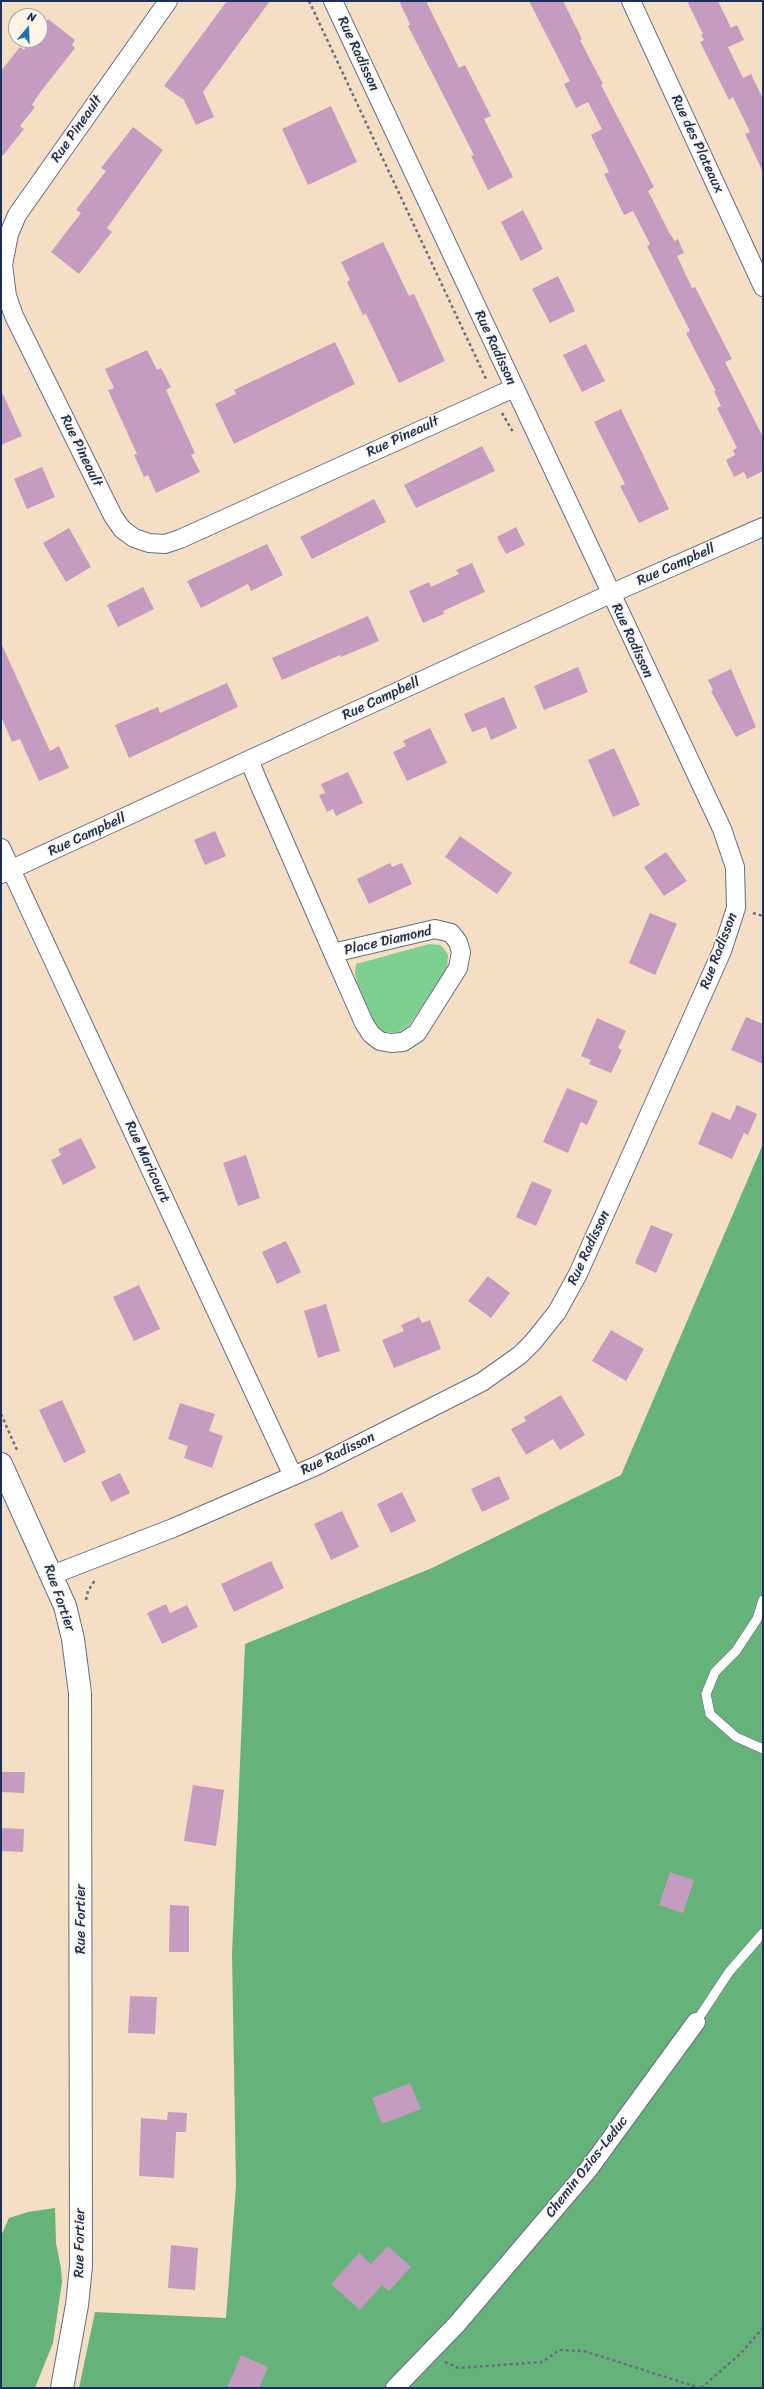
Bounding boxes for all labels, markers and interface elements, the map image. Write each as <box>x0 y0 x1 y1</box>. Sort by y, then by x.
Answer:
text: N <box>25 7 38 27</box>
north arrow <box>8 8 48 48</box>
street label: Rue Radisson <box>333 14 383 94</box>
street label: Rue Pineault <box>48 92 106 166</box>
street label: Rue des Plateaux <box>667 92 727 196</box>
street label: Rue Radisson <box>470 308 520 388</box>
street label: Rue Pineault <box>56 412 106 490</box>
street label: Rue Pineault <box>364 413 442 461</box>
street label: Rue Campbell <box>634 540 718 590</box>
street label: Rue Radisson <box>607 601 657 681</box>
street label: Rue Campbell <box>340 674 422 724</box>
street label: Rue Campbell <box>46 810 128 860</box>
street label: Rue Radisson <box>697 911 741 991</box>
street label: Place Diamond <box>343 923 433 959</box>
street label: Rue Maricourt <box>121 1118 173 1206</box>
street label: Rue Radisson <box>564 1208 614 1288</box>
street label: Rue Radisson <box>298 1429 378 1479</box>
street label: Rue Fortier <box>40 1562 78 1634</box>
street label: Rue Fortier <box>73 1884 89 1954</box>
street label: Chemin Ozias-Leduc <box>542 2113 632 2221</box>
street label: Rue Fortier <box>71 2208 89 2278</box>

